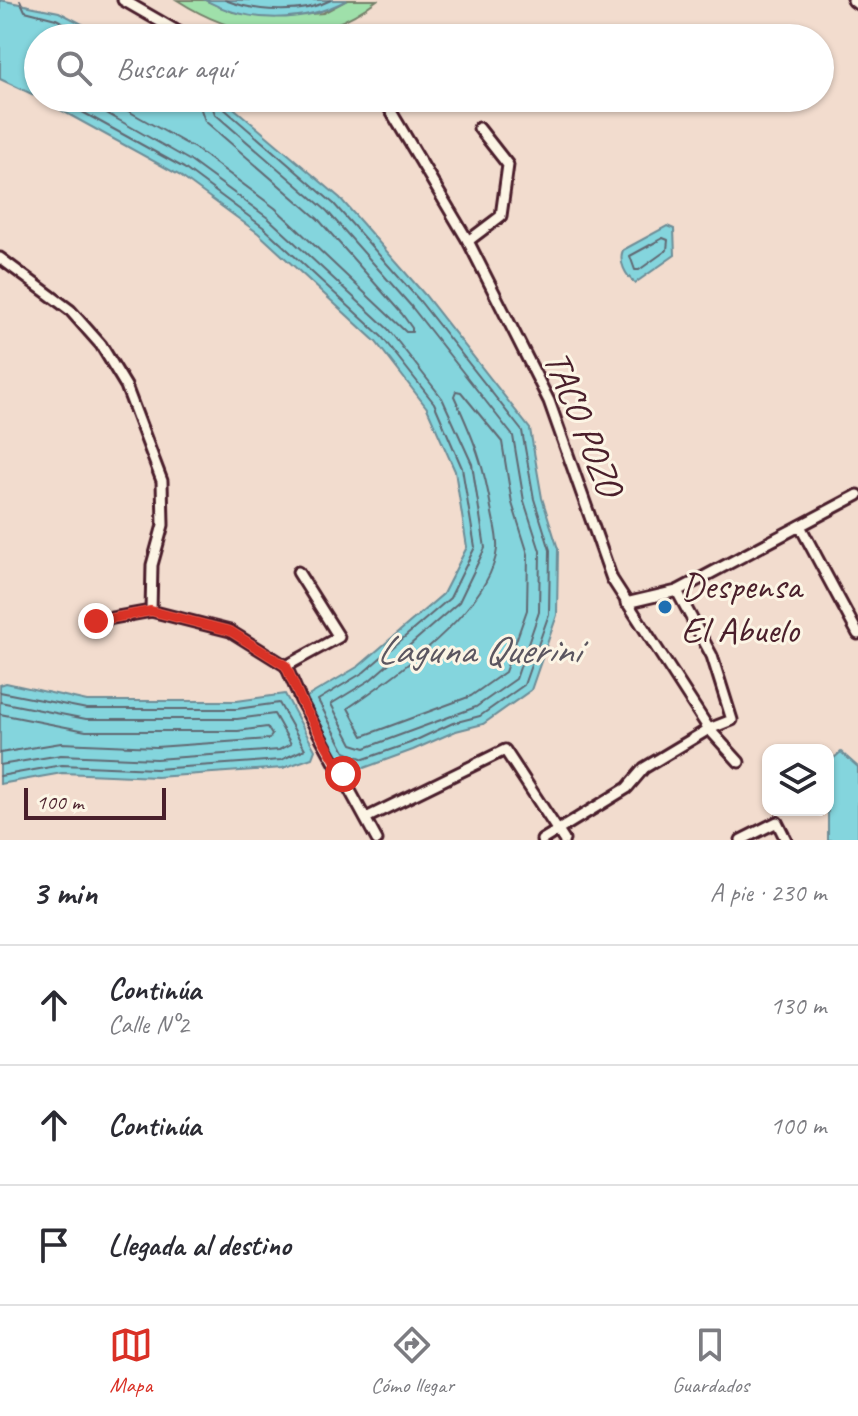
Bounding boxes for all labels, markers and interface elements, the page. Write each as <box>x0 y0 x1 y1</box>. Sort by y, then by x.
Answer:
search box <box>24 24 834 112</box>
icon: search <box>52 46 96 90</box>
text: Buscar aquí <box>116 49 234 87</box>
street label: TACO POZO <box>533 344 635 506</box>
place label: Despensa El Abuelo <box>681 562 804 653</box>
marker: Despensa El Abuelo <box>656 598 674 616</box>
route end <box>78 603 114 639</box>
water label: Laguna Querini <box>377 625 589 675</box>
map controls <box>762 744 834 816</box>
button: layers <box>762 744 834 816</box>
route start <box>325 756 361 792</box>
scale bar <box>24 784 166 820</box>
text: 100 m <box>36 788 83 816</box>
text: 3 min <box>32 871 97 914</box>
text: A pie · 230 m <box>710 876 826 909</box>
text: Continúa <box>108 970 201 1008</box>
icon: ahead <box>32 983 76 1027</box>
text: 130 m <box>770 989 826 1022</box>
text: Calle N°2 <box>108 1008 189 1041</box>
icon: ahead <box>32 1103 76 1147</box>
text: Continúa <box>108 1106 201 1144</box>
text: 100 m <box>770 1109 826 1142</box>
icon: arrive <box>32 1223 76 1267</box>
text: Llegada al destino <box>108 1226 291 1264</box>
tab: Mapa <box>109 1323 153 1399</box>
tab: Cómo llegar <box>371 1323 454 1399</box>
tab: Guardados <box>672 1323 749 1399</box>

